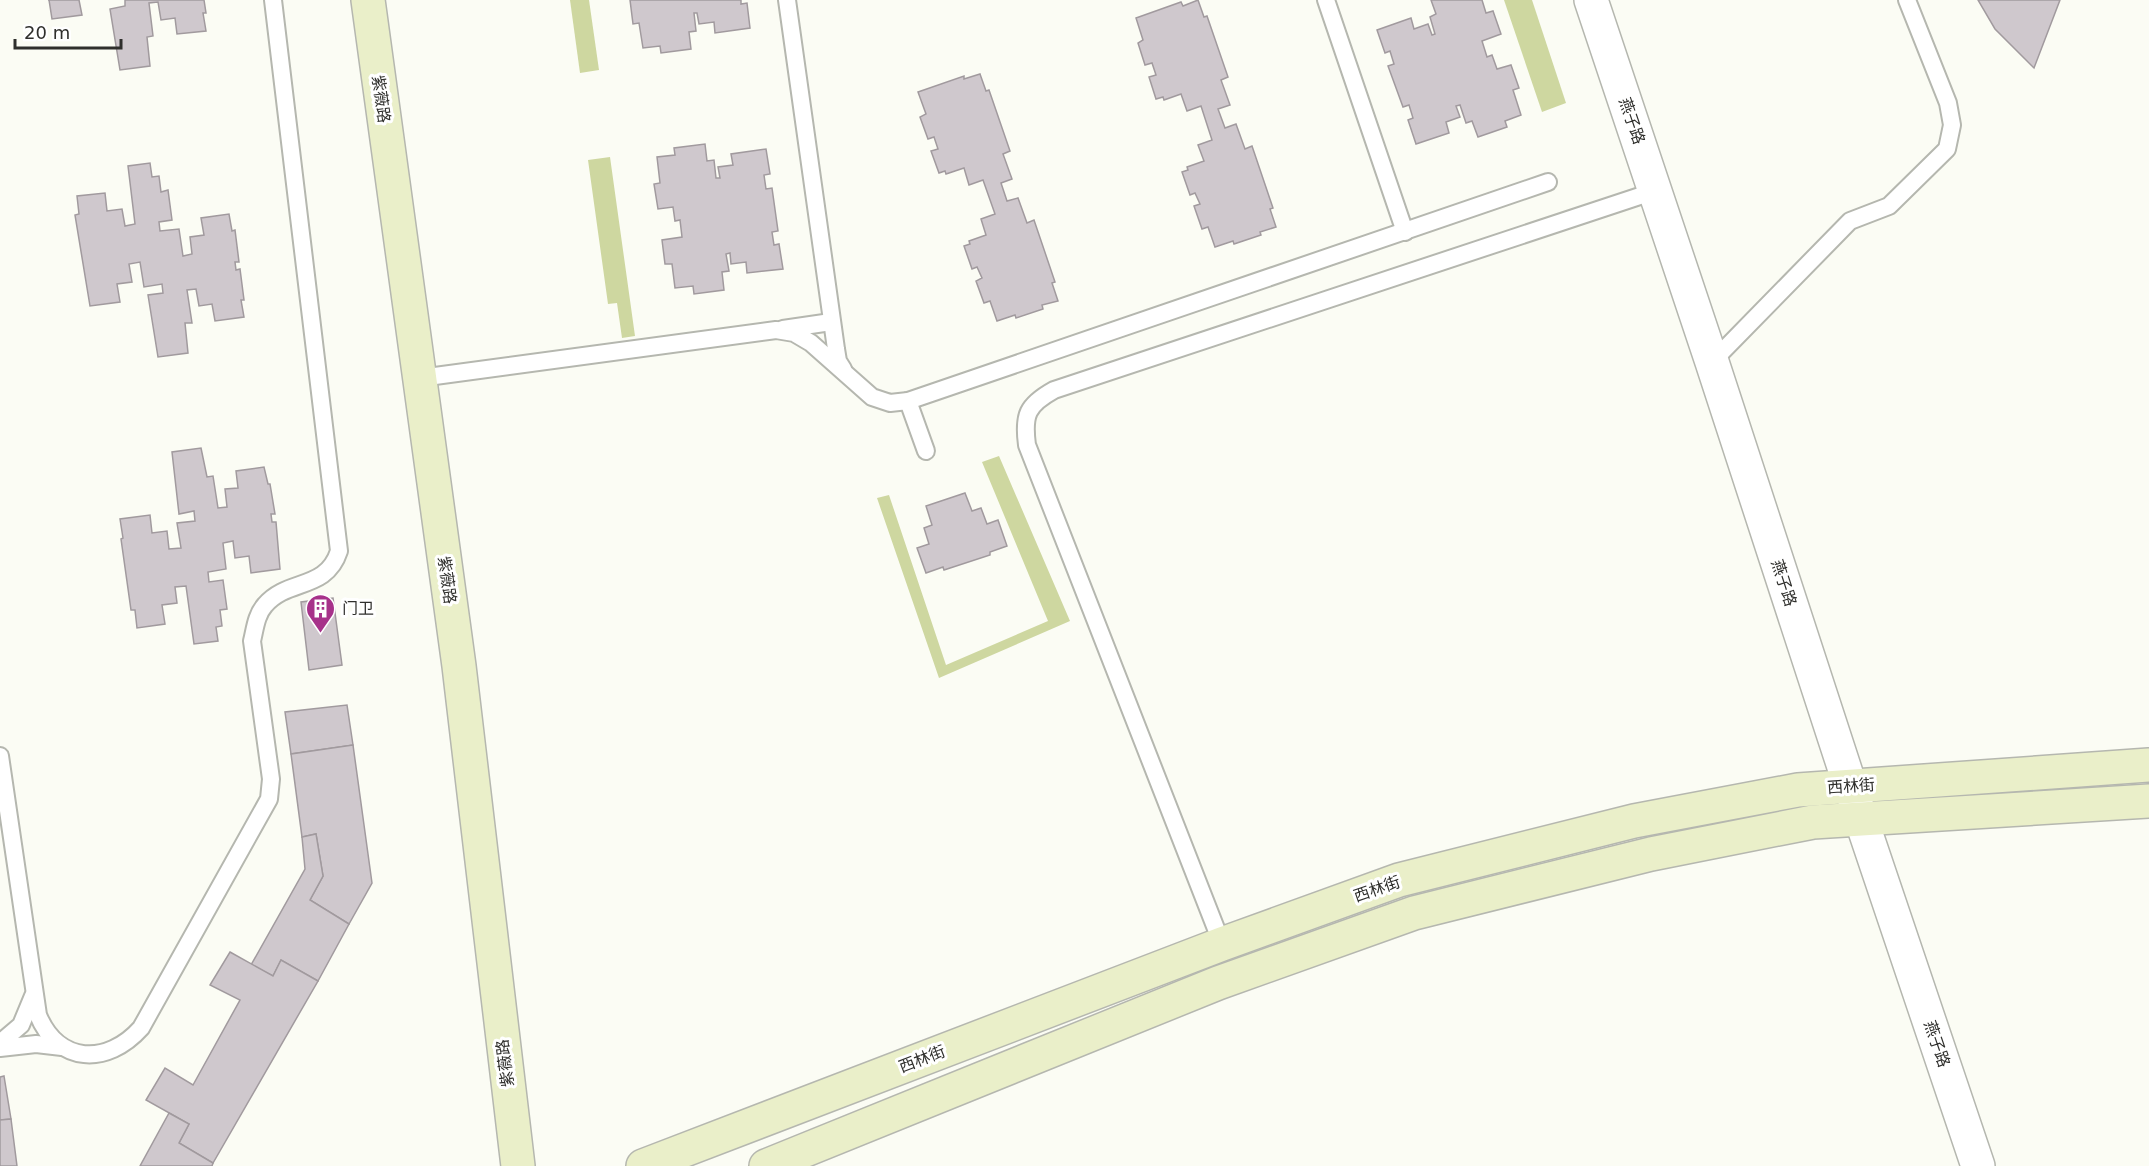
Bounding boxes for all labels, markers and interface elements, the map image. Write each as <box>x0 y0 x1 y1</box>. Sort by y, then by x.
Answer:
scale bar <box>15 12 122 50</box>
text: 20 m <box>24 22 70 43</box>
street label: 紫薇路 <box>368 74 394 124</box>
street label: 燕子路 <box>1615 95 1649 147</box>
street label: 紫薇路 <box>434 555 460 605</box>
street label: 燕子路 <box>1768 557 1800 609</box>
building icon: 门卫 <box>305 592 337 634</box>
place label: 门卫 <box>342 599 374 618</box>
street label: 西林街 <box>1826 775 1876 797</box>
street label: 西林街 <box>1351 872 1403 906</box>
street label: 燕子路 <box>1920 1018 1954 1070</box>
street label: 紫薇路 <box>493 1038 517 1088</box>
street label: 西林街 <box>896 1042 948 1076</box>

